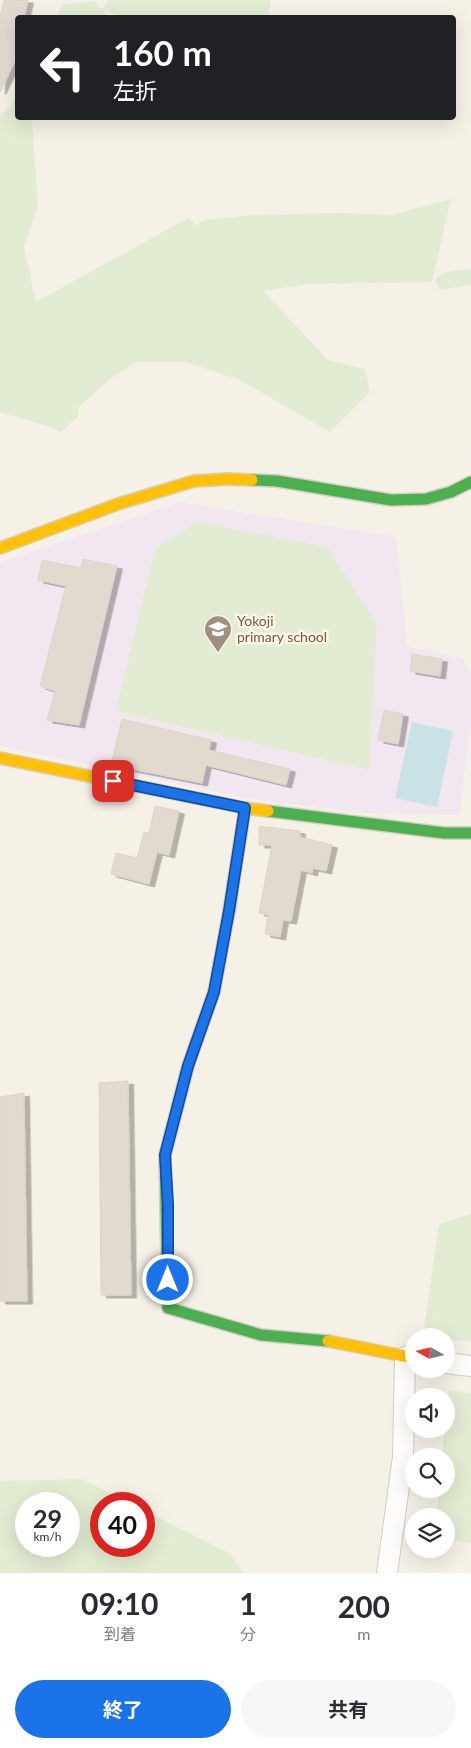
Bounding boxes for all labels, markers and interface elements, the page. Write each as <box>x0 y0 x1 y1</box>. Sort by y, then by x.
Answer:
text: 160 m <box>113 31 212 73</box>
icon: left <box>30 35 95 100</box>
text: 左折 <box>113 77 157 104</box>
place label: Yokoji primary school <box>237 612 327 645</box>
school or university icon: Yokoji primary school <box>203 614 233 653</box>
pin <box>92 760 134 802</box>
icon: arrive <box>99 767 127 795</box>
position arrow <box>141 1253 193 1305</box>
north arrow <box>405 1328 455 1378</box>
map controls <box>405 1328 455 1558</box>
button: sound <box>405 1388 455 1438</box>
button: search <box>405 1448 455 1498</box>
speed limit sign: 40 <box>90 1492 155 1557</box>
text: 29 <box>33 1503 62 1533</box>
button: layers <box>405 1508 455 1558</box>
text: km/h <box>33 1529 62 1544</box>
text: 09:10 <box>81 1585 158 1621</box>
text: 1 <box>239 1585 257 1621</box>
text: 200 <box>338 1588 390 1624</box>
text: 到着 <box>104 1624 136 1643</box>
text: 分 <box>240 1624 256 1643</box>
text: m <box>357 1624 370 1643</box>
button: 終了 <box>15 1680 231 1738</box>
button: 共有 <box>241 1680 456 1738</box>

